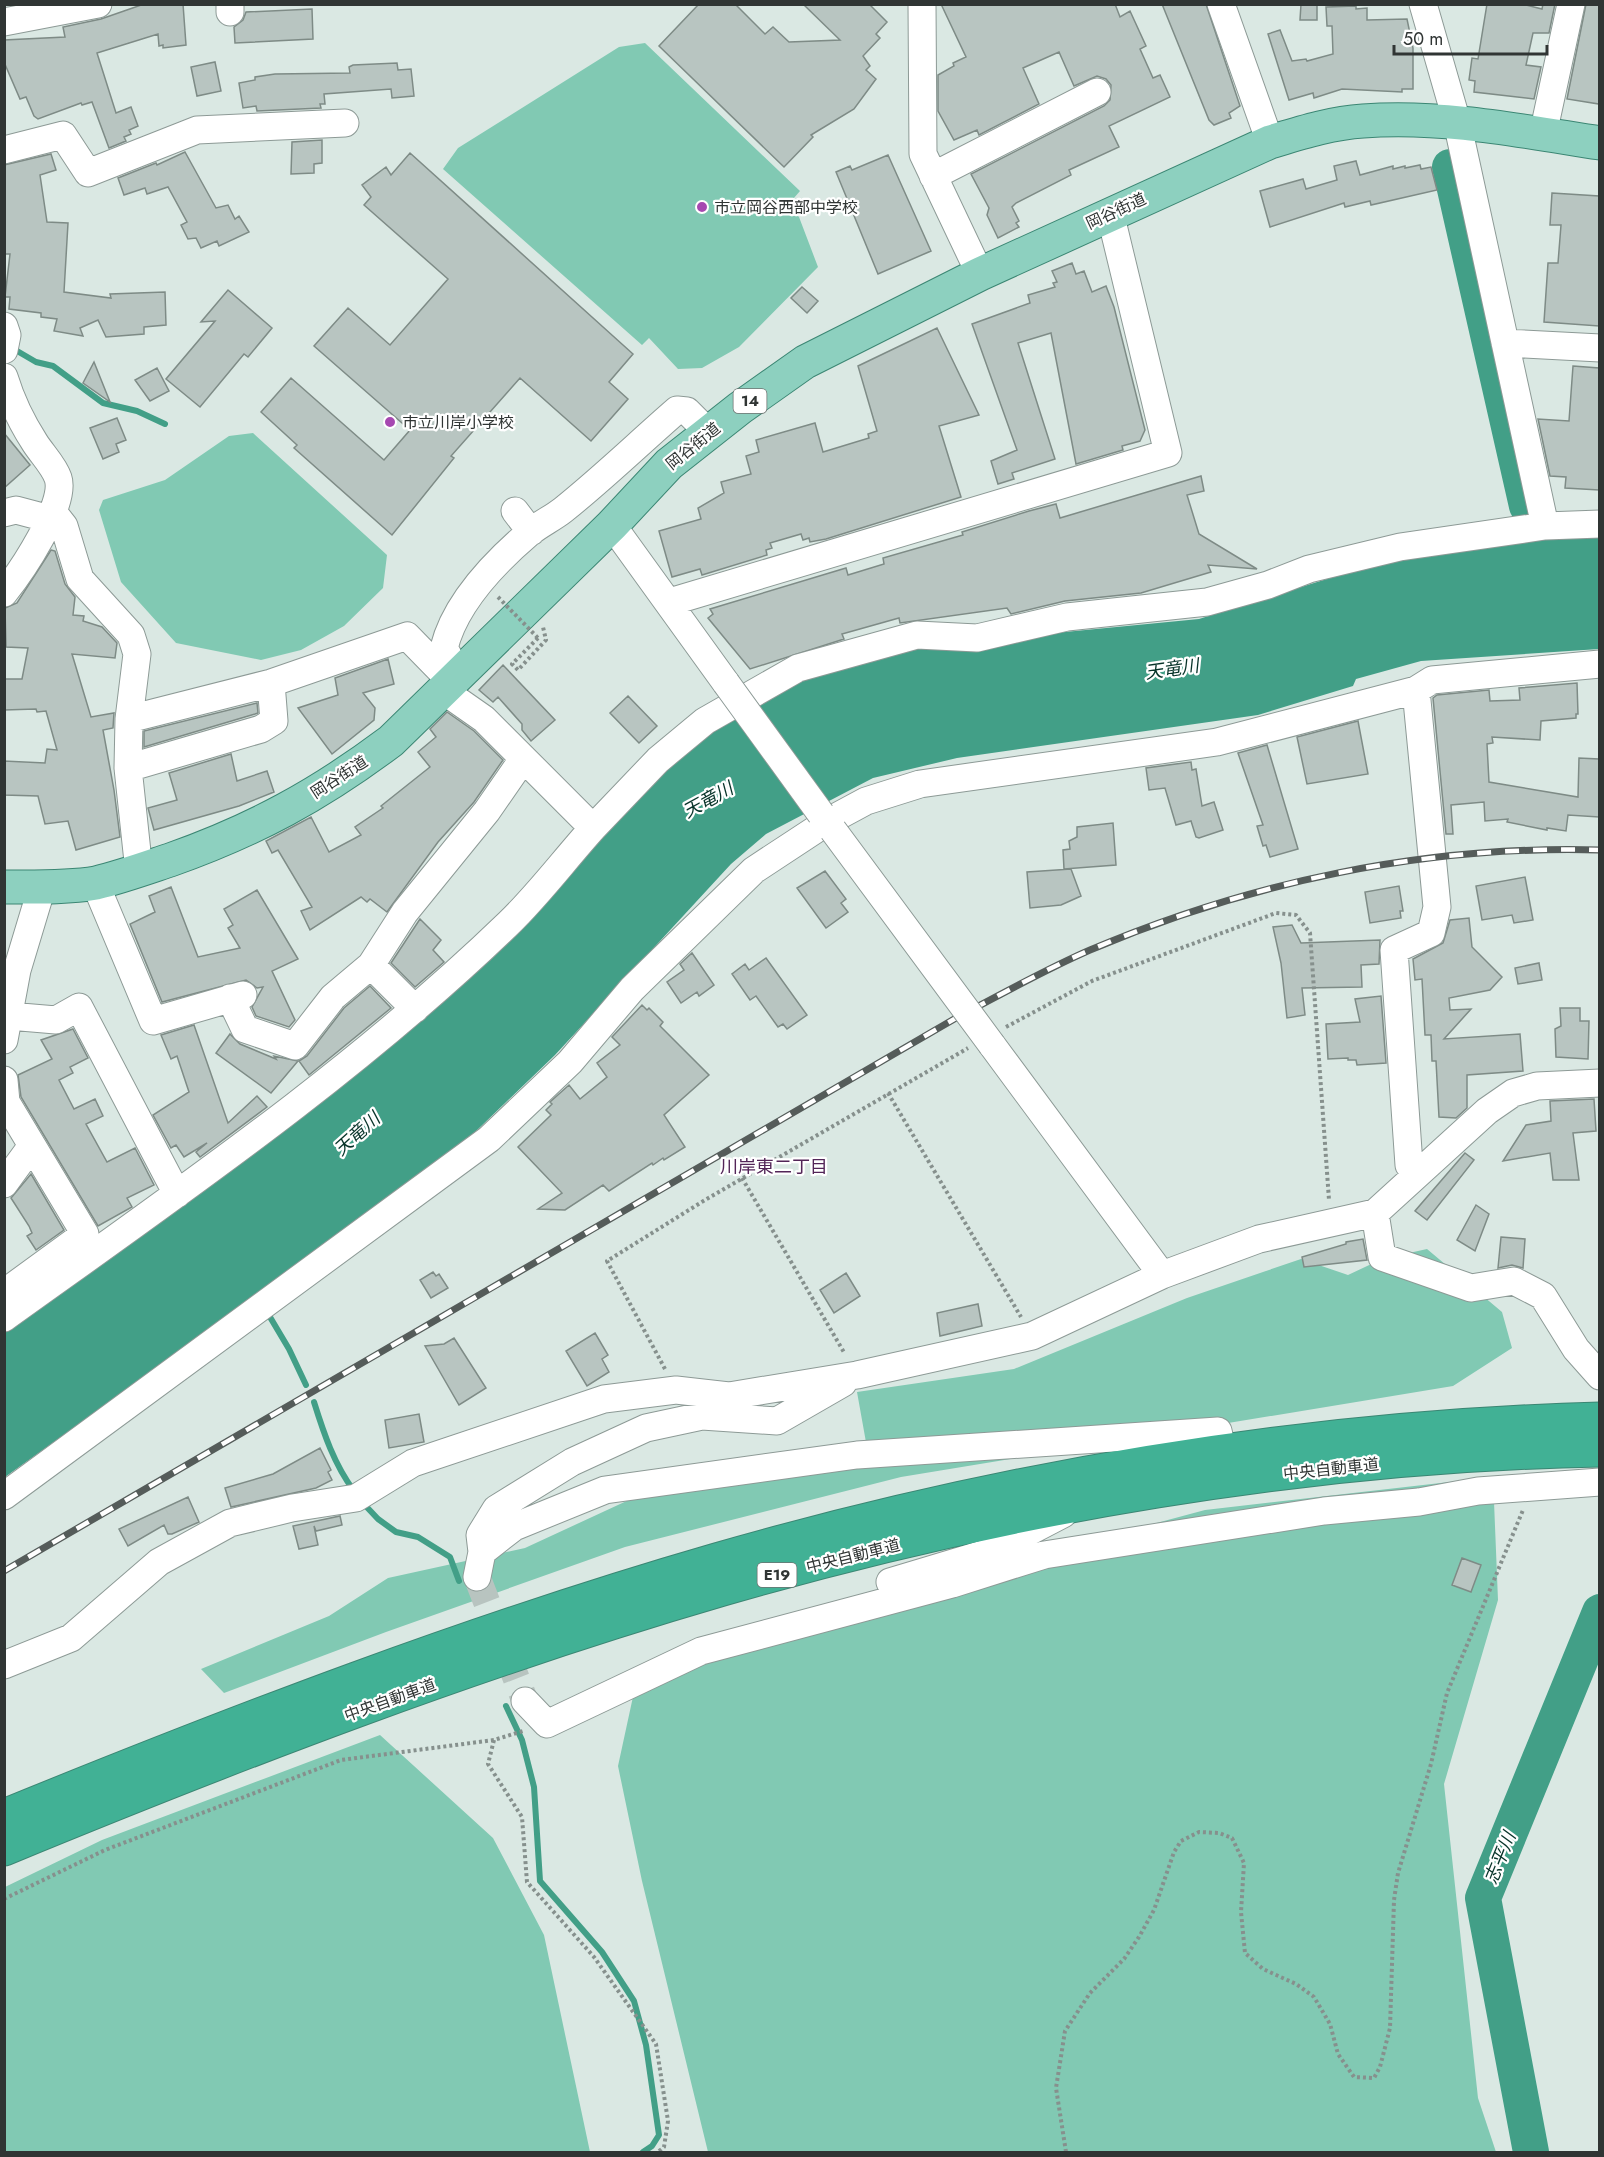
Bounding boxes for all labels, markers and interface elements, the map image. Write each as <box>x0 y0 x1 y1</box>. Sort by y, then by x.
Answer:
scale bar <box>1394 18 1547 56</box>
text: 50 m <box>1403 26 1443 52</box>
street label: 岡谷街道 <box>1082 187 1150 235</box>
place label: 市立岡谷西部中学校 <box>714 196 858 219</box>
marker: 市立岡谷西部中学校 <box>695 200 709 214</box>
road number: 14 <box>734 389 766 413</box>
place label: 市立川岸小学校 <box>402 411 514 434</box>
marker: 市立川岸小学校 <box>383 415 397 429</box>
street label: 岡谷街道 <box>661 417 725 475</box>
water label: 天竜川 <box>1143 652 1203 686</box>
street label: 岡谷街道 <box>306 750 372 804</box>
water label: 天竜川 <box>678 775 740 824</box>
water label: 天竜川 <box>328 1105 387 1162</box>
district label: 川岸東二丁目 <box>720 1154 828 1180</box>
street label: 中央自動車道 <box>1282 1453 1380 1485</box>
street label: 中央自動車道 <box>804 1533 902 1579</box>
road number: E19 <box>758 1563 796 1587</box>
street label: 中央自動車道 <box>341 1673 439 1727</box>
water label: 志平川 <box>1478 1826 1523 1888</box>

